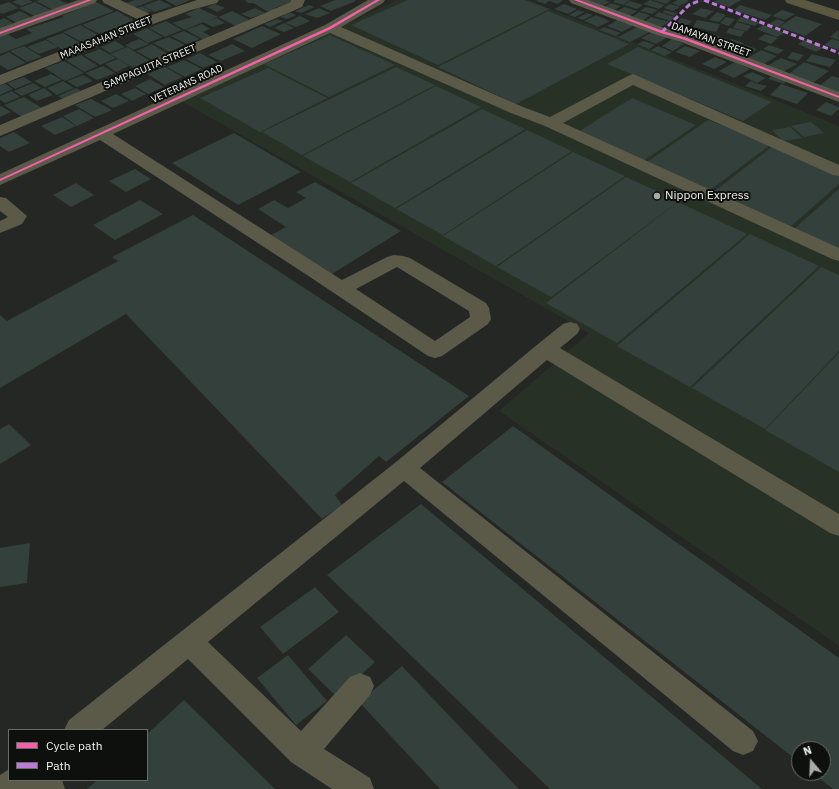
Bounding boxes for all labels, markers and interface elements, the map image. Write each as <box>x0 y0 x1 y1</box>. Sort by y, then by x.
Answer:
street label: MAAASAHAN STREET <box>58 14 154 62</box>
street label: DAMAYAN STREET <box>670 20 752 60</box>
street label: SAMPAGUITA STREET <box>102 42 198 92</box>
street label: VETERANS ROAD <box>149 62 225 106</box>
place label: Nippon Express <box>665 189 749 203</box>
marker: Nippon Express <box>652 191 662 201</box>
legend <box>8 729 148 781</box>
text: Cycle path <box>46 738 103 753</box>
north arrow <box>791 741 831 781</box>
text: N <box>801 743 813 759</box>
text: Path <box>46 758 71 773</box>

